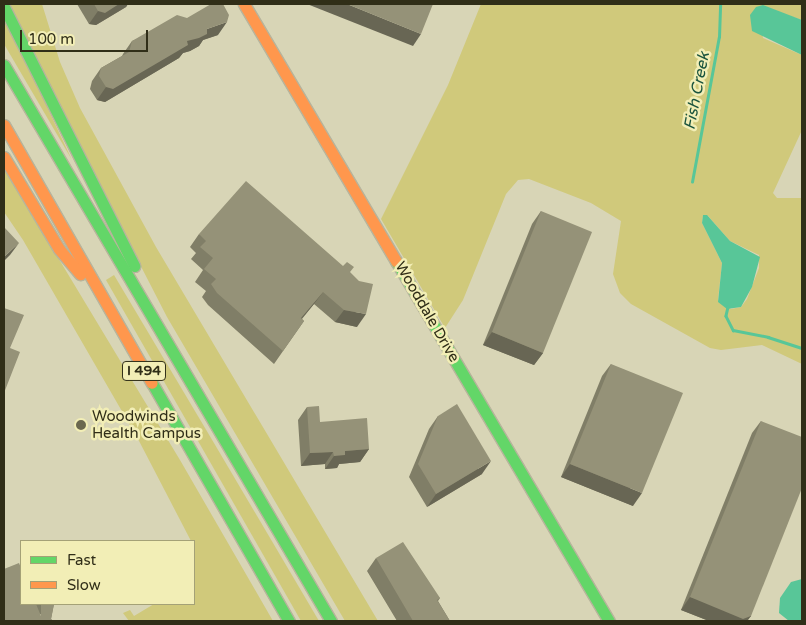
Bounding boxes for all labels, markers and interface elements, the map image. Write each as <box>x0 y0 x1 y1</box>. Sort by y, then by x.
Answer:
scale bar <box>22 20 150 52</box>
text: 100 m <box>28 30 74 48</box>
water label: Fish Creek <box>680 50 714 132</box>
street label: Wooddale Drive <box>391 259 463 365</box>
road number: I 494 <box>122 360 166 382</box>
place label: Woodwinds Health Campus <box>92 407 201 442</box>
marker: Woodwinds Health Campus <box>74 418 88 432</box>
legend <box>20 540 195 605</box>
text: Fast <box>67 551 96 569</box>
text: Slow <box>67 576 101 594</box>

